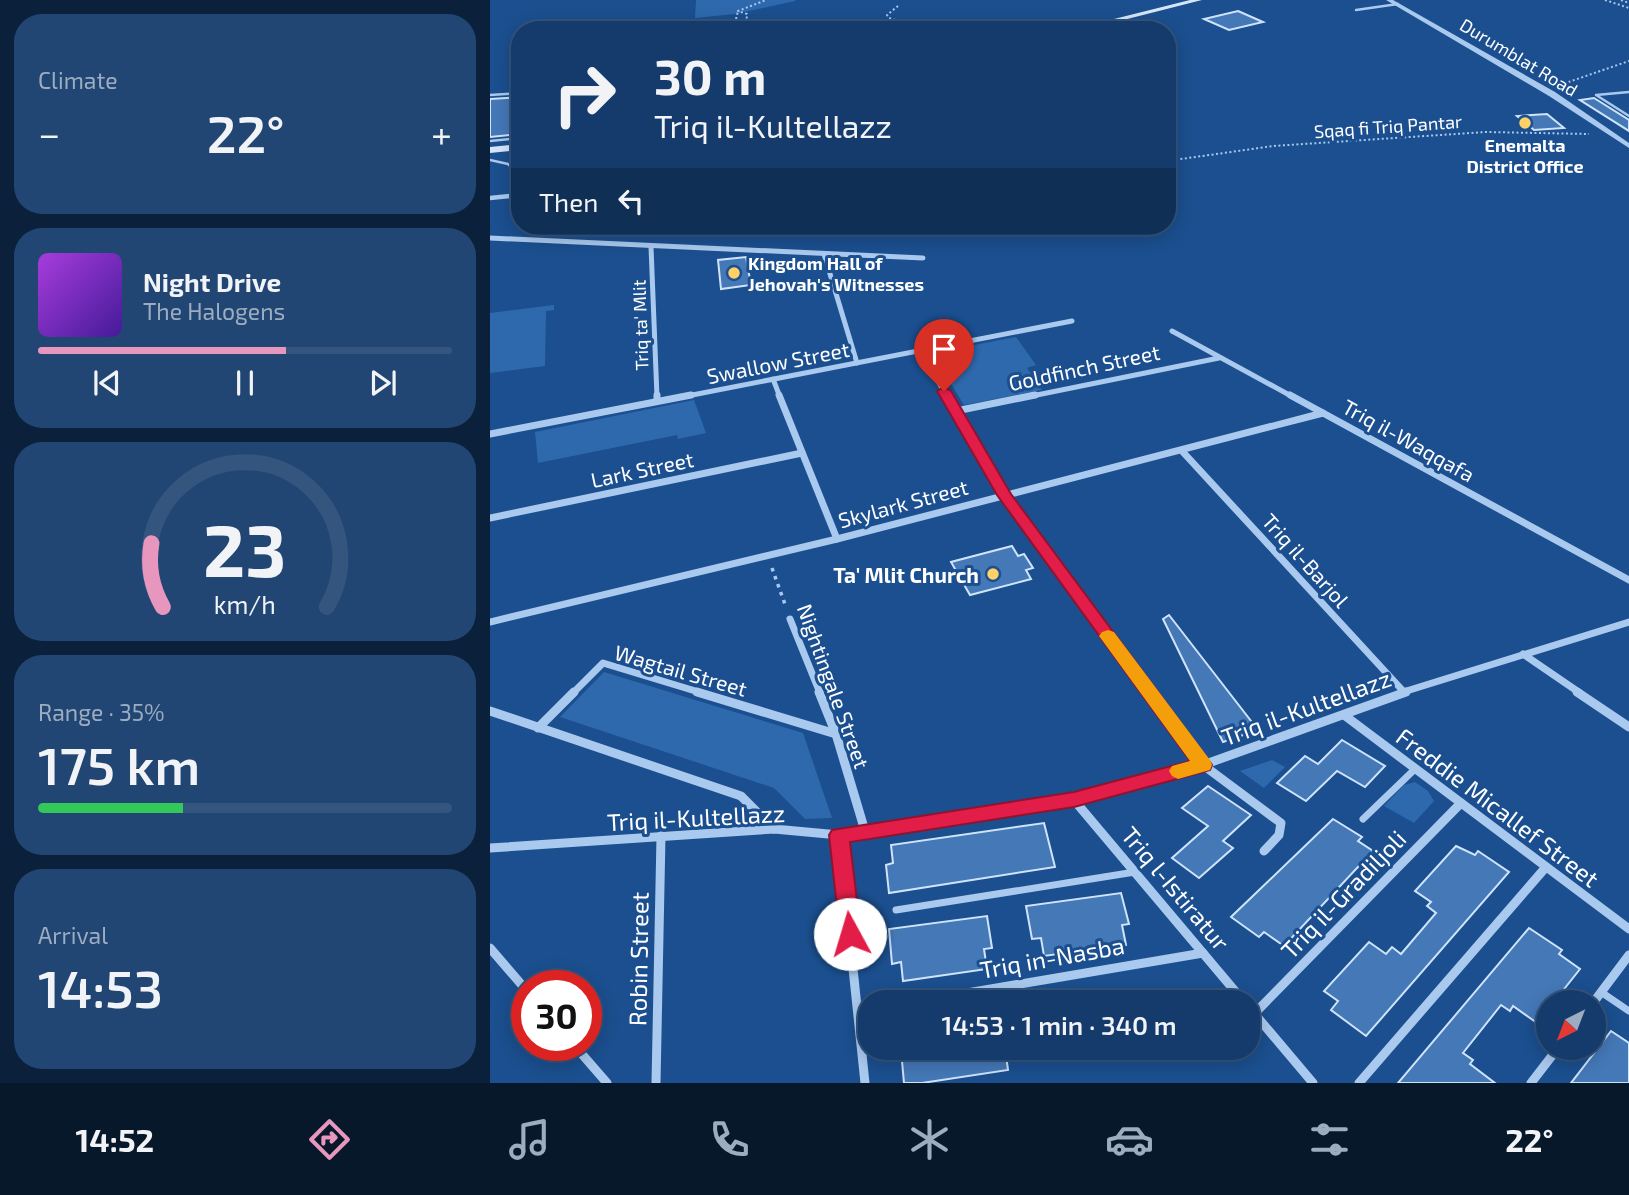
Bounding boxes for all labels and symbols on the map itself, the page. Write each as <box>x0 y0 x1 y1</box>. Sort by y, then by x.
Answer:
street label: Durumblat Road <box>1456 13 1582 101</box>
street label: Sqaq fi Triq Pantar <box>1313 110 1463 142</box>
marker: Enemalta District Office <box>1517 115 1533 131</box>
place label: Enemalta District Office <box>1466 134 1584 177</box>
place label: Kingdom Hall of Jehovah's Witnesses <box>748 252 924 295</box>
marker: Kingdom Hall of Jehovah's Witnesses <box>726 265 742 281</box>
street label: Triq ta' Mlit <box>627 279 653 371</box>
pin <box>914 319 974 391</box>
street label: Swallow Street <box>705 336 851 388</box>
street label: Goldfinch Street <box>1006 339 1162 395</box>
street label: Triq il-Waqqafa <box>1339 393 1479 487</box>
street label: Lark Street <box>588 446 696 492</box>
street label: Skylark Street <box>835 474 971 532</box>
street label: Triq il-Barjol <box>1257 508 1355 613</box>
place label: Ta' Mlit Church <box>833 562 979 587</box>
marker: Ta' Mlit Church <box>985 566 1001 582</box>
street label: Nightingale Street <box>793 600 875 772</box>
street label: Wagtail Street <box>612 639 750 701</box>
street label: Triq il-Kultellazz <box>1217 663 1395 751</box>
street label: Freddie Micallef Street <box>1391 721 1605 893</box>
street label: Triq il-Kultellazz <box>606 798 786 836</box>
street label: Triq l-Istiratur <box>1116 820 1236 956</box>
street label: Triq il-Gradiljoli <box>1275 824 1411 964</box>
street label: Robin Street <box>622 892 654 1026</box>
position arrow <box>813 897 887 971</box>
street label: Triq in-Nasba <box>978 930 1126 984</box>
speed limit sign: 30 <box>511 970 602 1061</box>
north arrow <box>1536 990 1606 1060</box>

